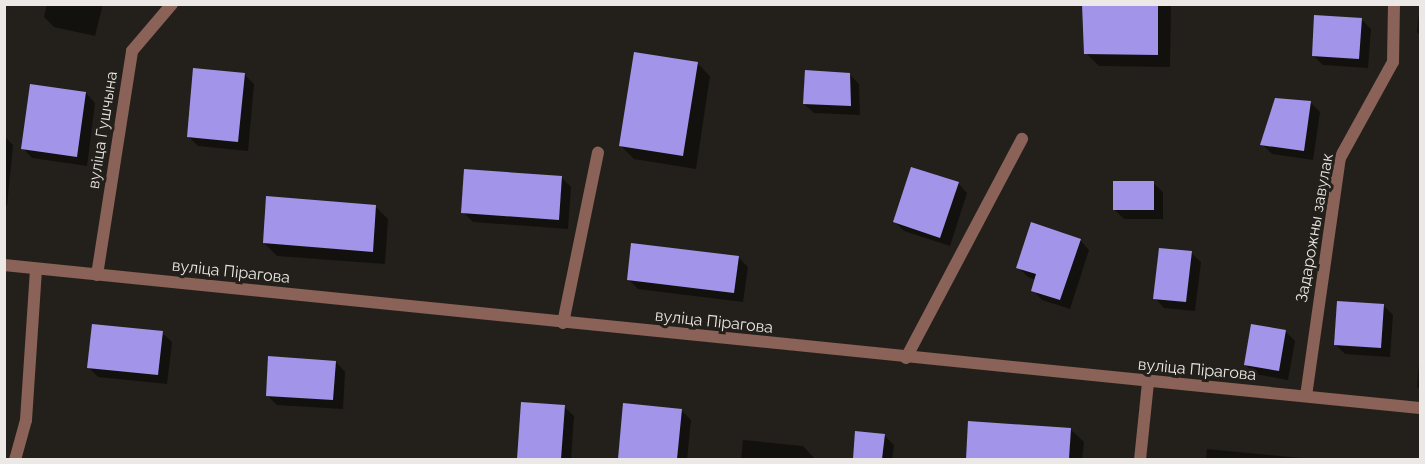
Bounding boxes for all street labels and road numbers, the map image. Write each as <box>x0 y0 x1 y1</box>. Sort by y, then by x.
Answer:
street label: вуліца Гушчына <box>84 70 122 190</box>
street label: Задарожны завулак <box>1292 152 1338 304</box>
street label: вуліца Пірагова <box>171 256 291 288</box>
street label: вуліца Пірагова <box>654 306 774 338</box>
street label: вуліца Пірагова <box>1137 355 1257 385</box>

